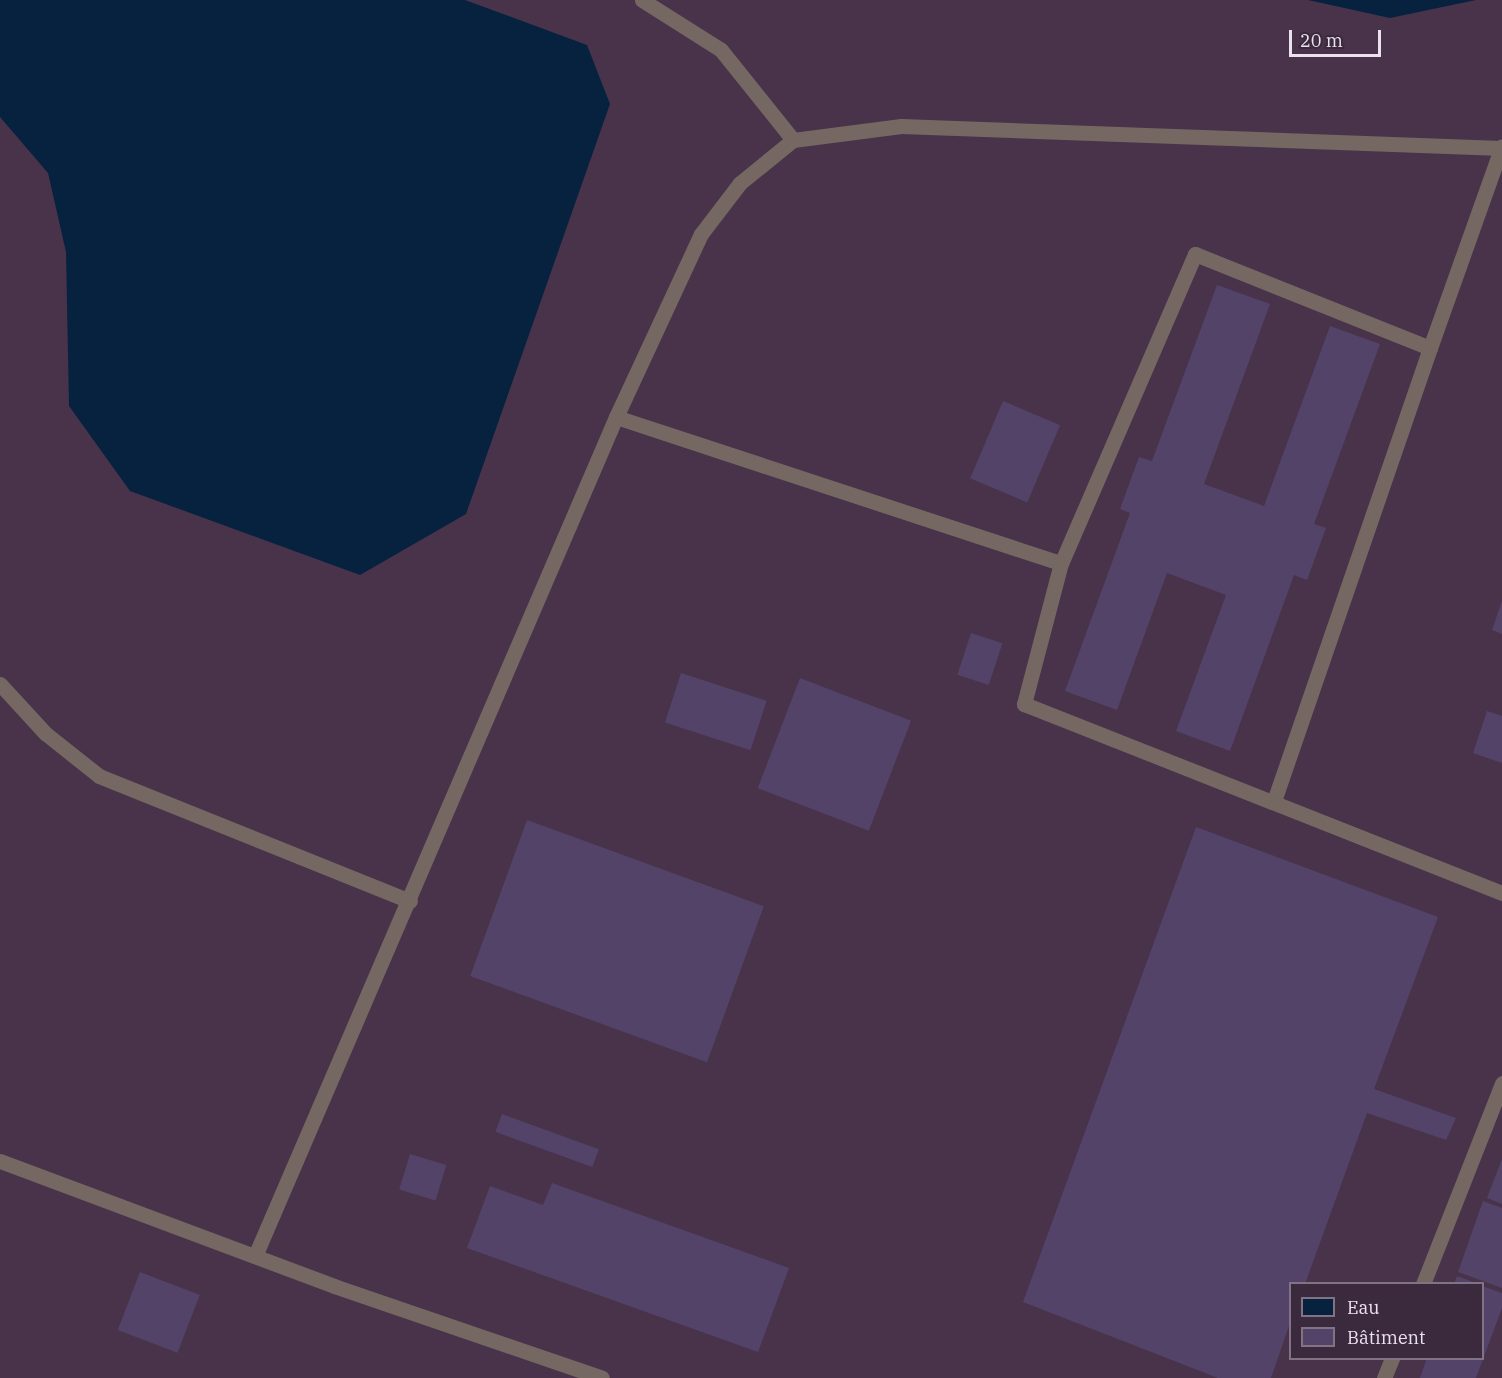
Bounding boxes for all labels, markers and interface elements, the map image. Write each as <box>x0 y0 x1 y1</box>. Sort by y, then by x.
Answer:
scale bar <box>1292 18 1384 56</box>
text: 20 m <box>1300 29 1343 52</box>
legend <box>1289 1282 1484 1360</box>
text: Eau <box>1347 1296 1379 1319</box>
text: Bâtiment <box>1347 1326 1425 1349</box>

